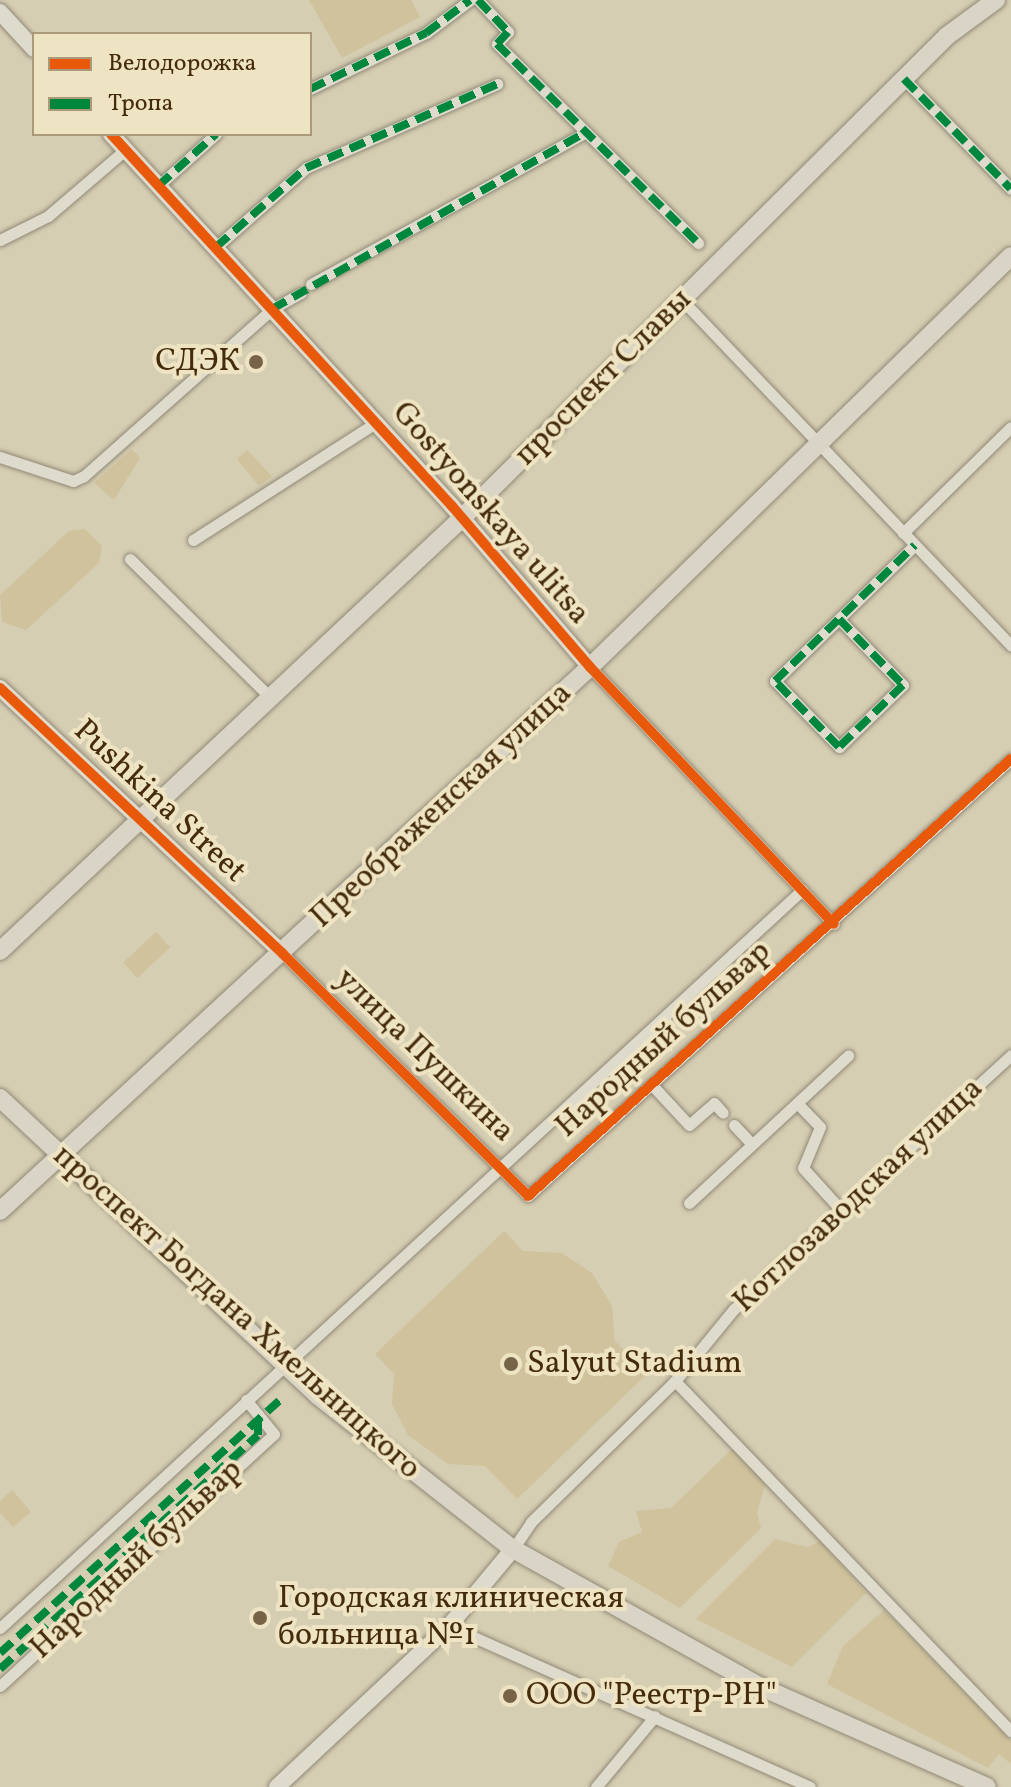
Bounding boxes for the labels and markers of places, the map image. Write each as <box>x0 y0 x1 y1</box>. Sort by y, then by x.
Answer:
place label: СДЭК <box>155 343 240 381</box>
marker: СДЭК <box>247 353 265 371</box>
place label: Salyut Stadium <box>527 1345 742 1383</box>
marker: Salyut Stadium <box>502 1355 520 1373</box>
place label: Городская клиническая больница №1 <box>278 1581 624 1656</box>
marker: Городская клиническая больница №1 <box>249 1607 271 1629</box>
place label: ООО "Реестр-РН" <box>526 1677 777 1715</box>
marker: ООО "Реестр-РН" <box>501 1687 519 1705</box>

